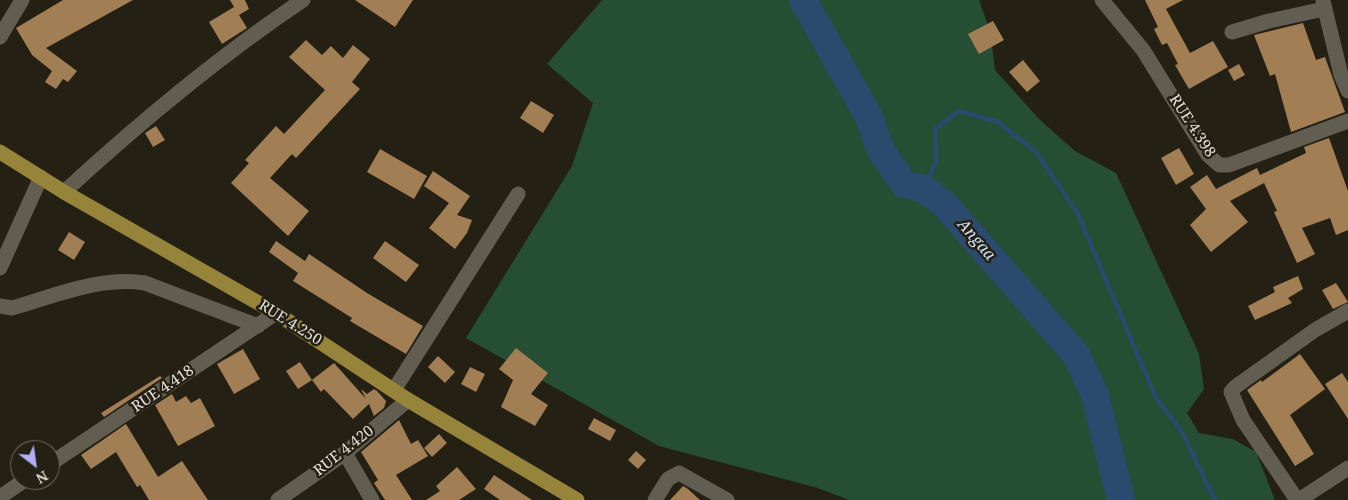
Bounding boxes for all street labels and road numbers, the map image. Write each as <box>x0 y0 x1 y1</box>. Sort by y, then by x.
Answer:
street label: RUE 4.398 <box>1165 91 1219 161</box>
street label: RUE 4.250 <box>255 297 325 349</box>
street label: RUE 4.418 <box>129 362 197 416</box>
street label: RUE 4.420 <box>310 422 378 480</box>

